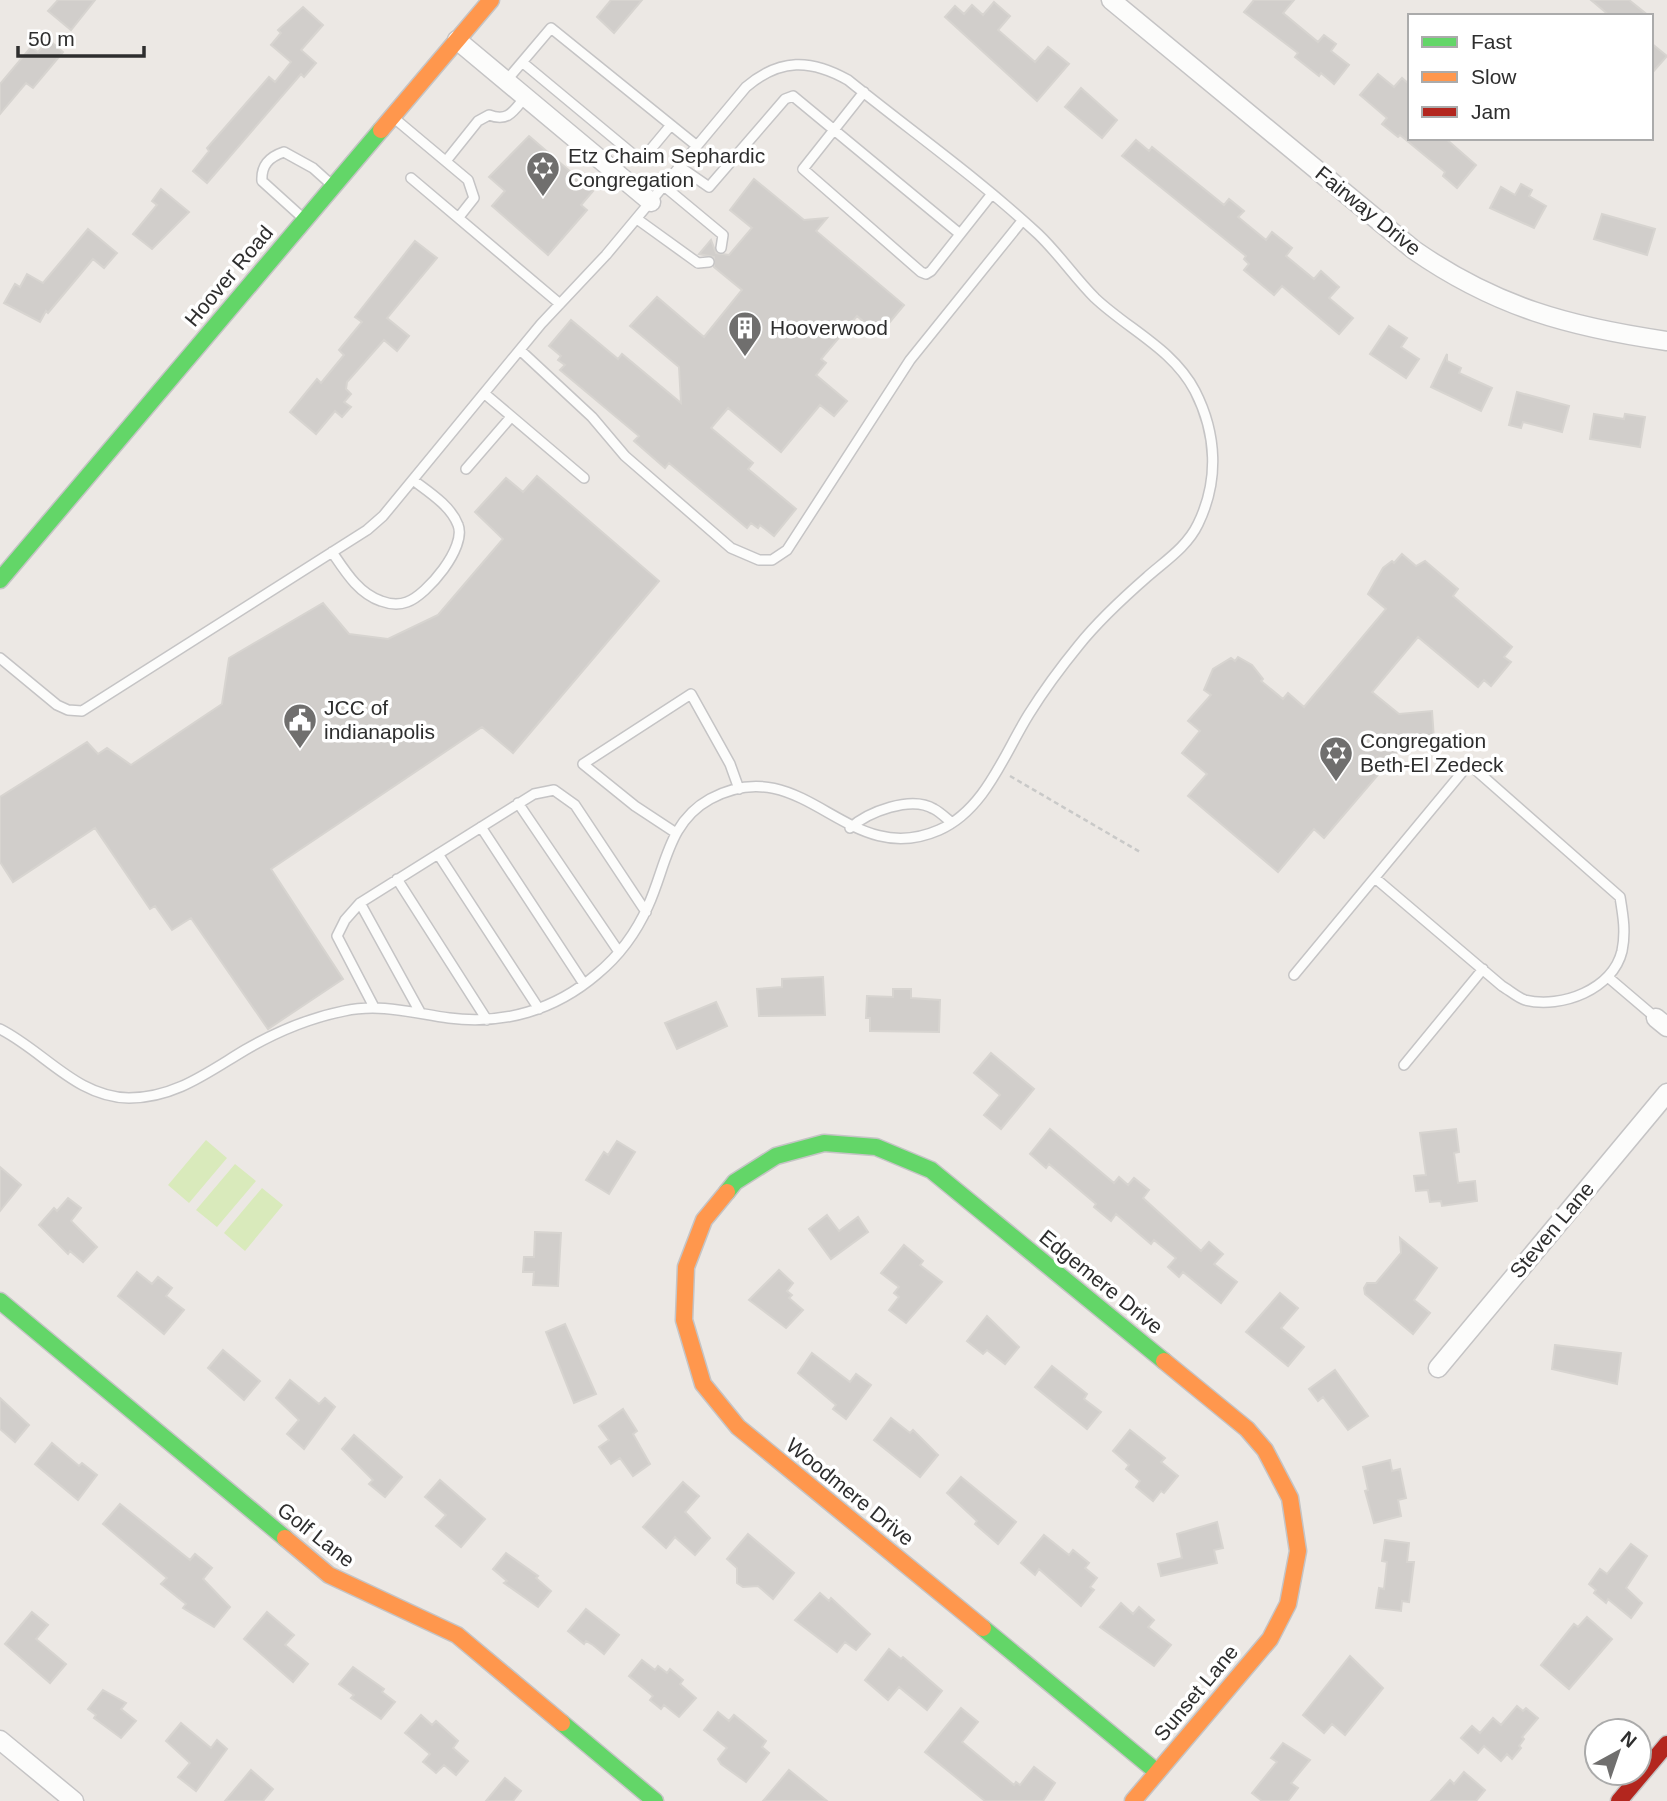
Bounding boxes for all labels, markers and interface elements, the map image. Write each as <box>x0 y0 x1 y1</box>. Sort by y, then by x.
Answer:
scale bar <box>18 14 144 58</box>
legend <box>1408 14 1653 140</box>
text: 50 m <box>28 27 75 50</box>
text: Fast <box>1471 30 1512 53</box>
text: Slow <box>1471 65 1517 88</box>
text: Jam <box>1471 100 1511 123</box>
place label: Etz Chaim Sephardic Congregation <box>568 144 765 191</box>
synagogue icon: Etz Chaim Sephardic Congregation <box>524 149 562 198</box>
street label: Fairway Drive <box>1311 161 1425 260</box>
street label: Hoover Road <box>180 221 277 330</box>
building icon: Hooverwood <box>726 309 764 358</box>
place label: Hooverwood <box>770 316 888 339</box>
place label: JCC of indianapolis <box>324 696 435 743</box>
public building icon: JCC of indianapolis <box>281 701 319 750</box>
place label: Congregation Beth-El Zedeck <box>1360 729 1504 776</box>
synagogue icon: Congregation Beth-El Zedeck <box>1317 734 1355 783</box>
street label: Steven Lane <box>1505 1177 1598 1282</box>
street label: Edgemere Drive <box>1035 1225 1168 1338</box>
street label: Woodmere Drive <box>782 1433 919 1550</box>
street label: Golf Lane <box>273 1498 359 1572</box>
street label: Sunset Lane <box>1149 1640 1242 1745</box>
north arrow <box>1583 1717 1653 1787</box>
text: N <box>1617 1727 1641 1752</box>

